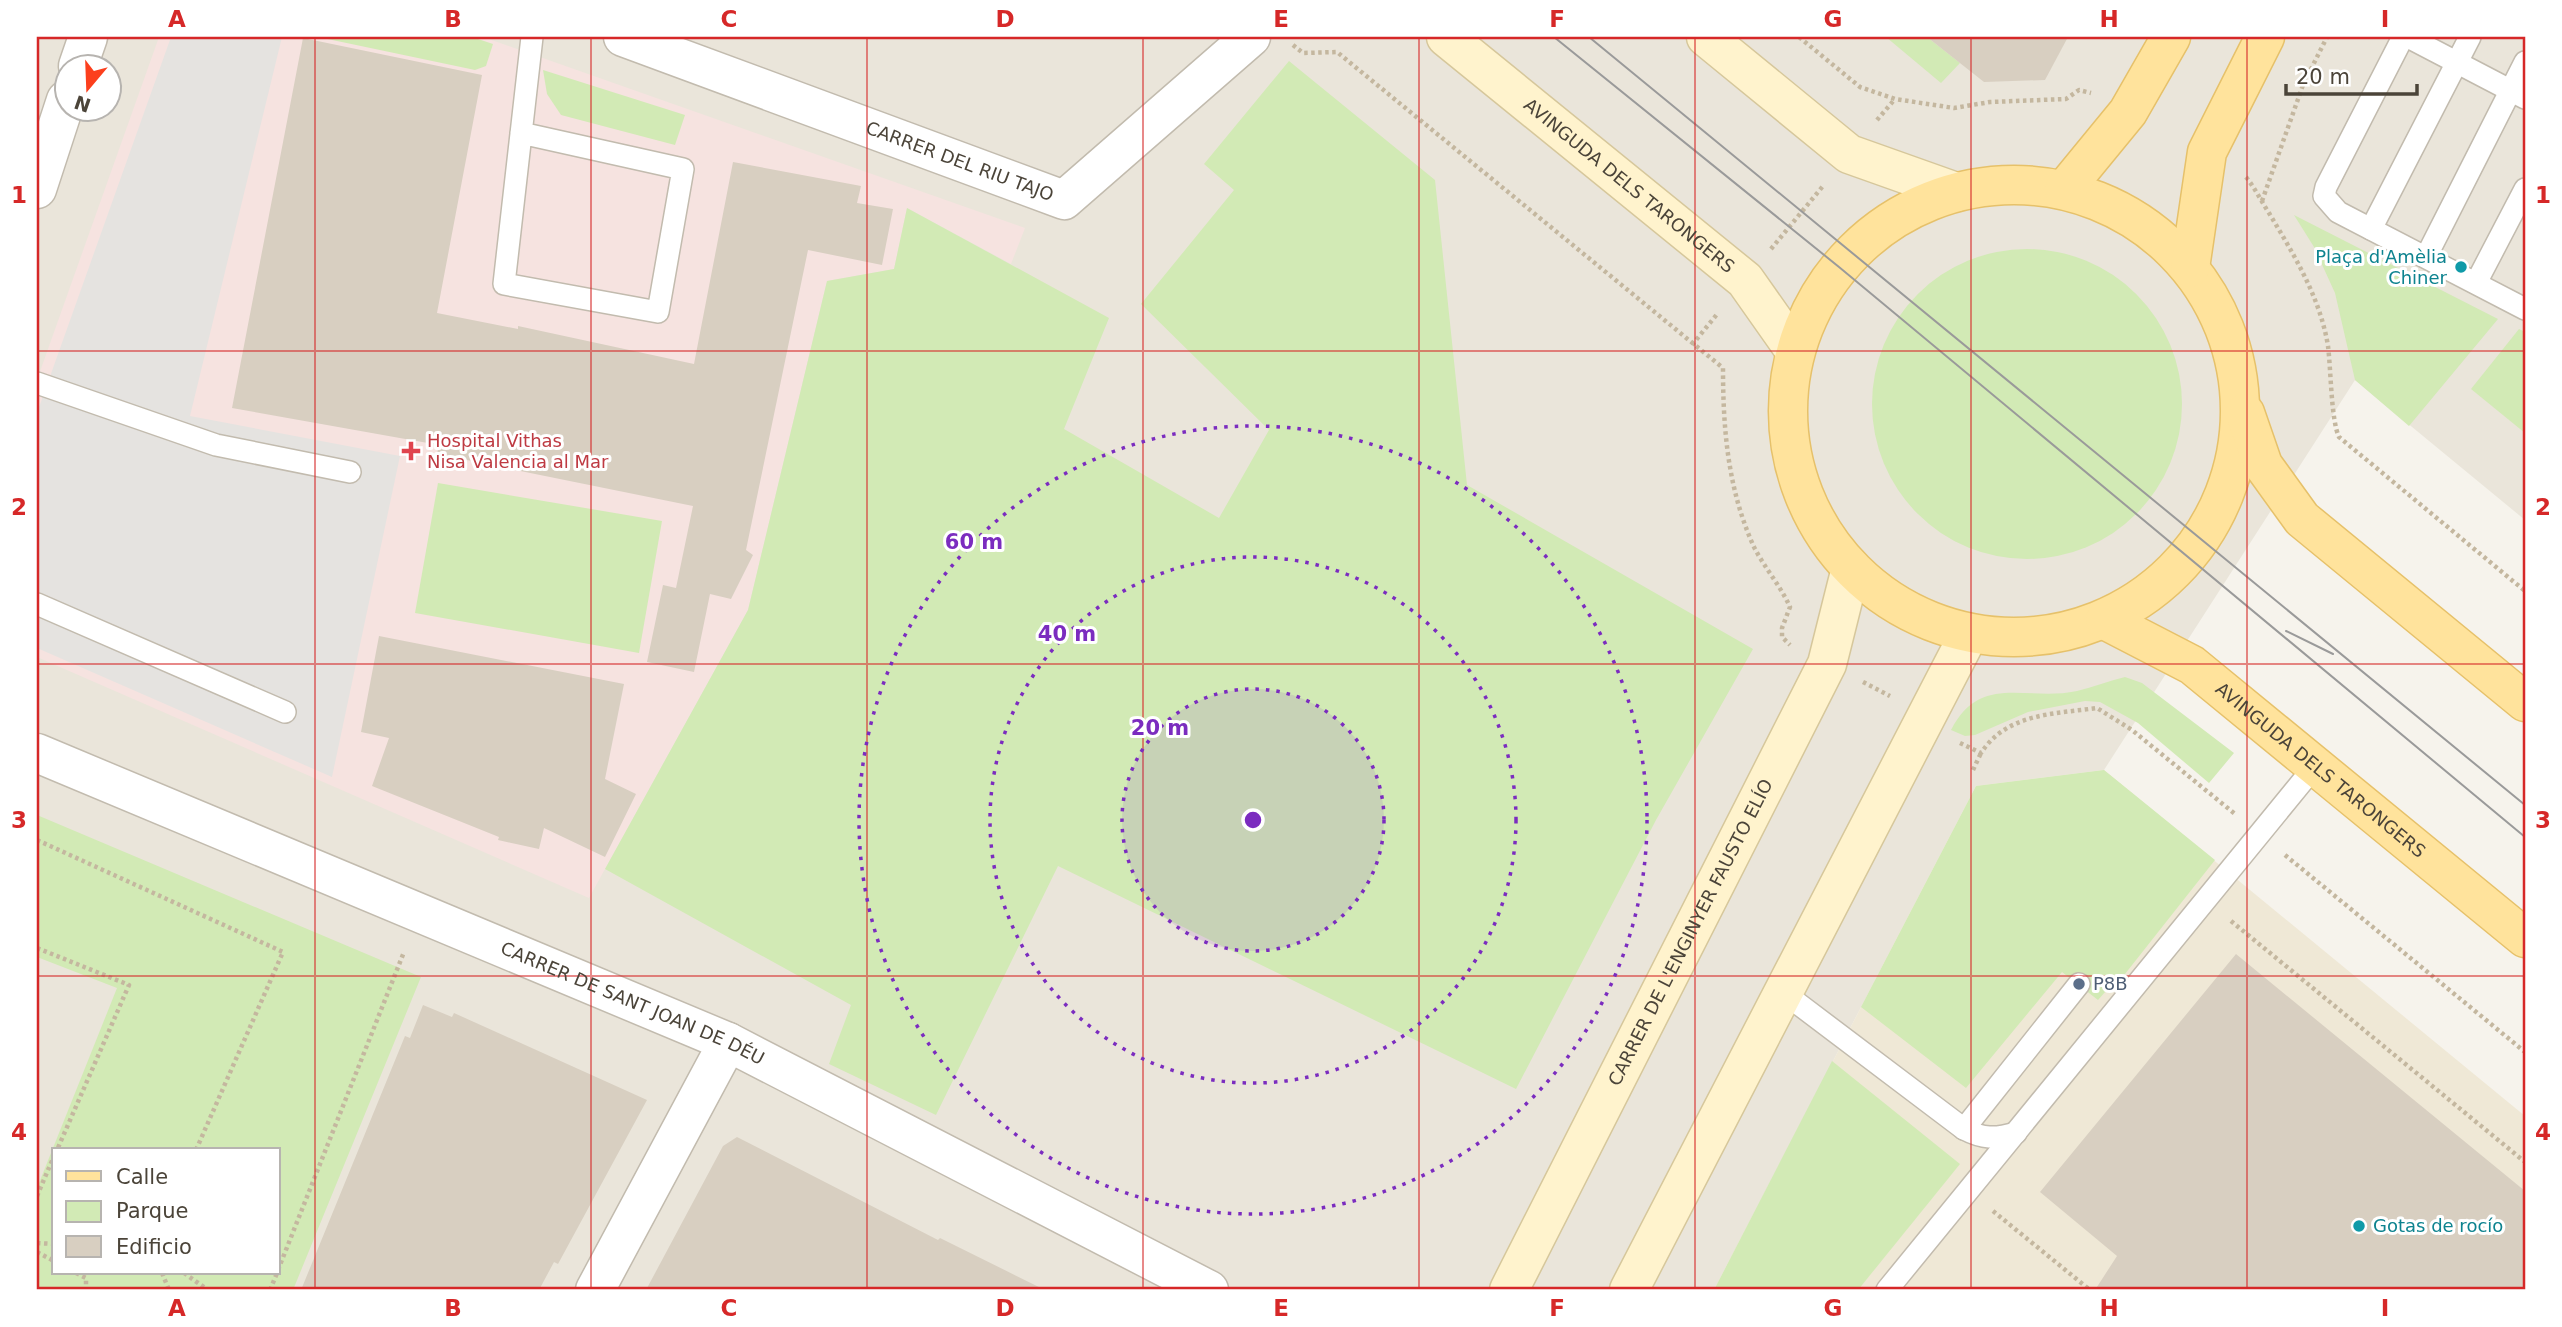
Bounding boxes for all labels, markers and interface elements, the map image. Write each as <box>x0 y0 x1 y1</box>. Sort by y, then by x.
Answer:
text: A <box>168 6 186 32</box>
text: B <box>444 6 462 32</box>
text: C <box>721 6 737 32</box>
text: D <box>995 6 1015 32</box>
text: E <box>1273 6 1289 32</box>
text: F <box>1549 6 1565 32</box>
text: G <box>1824 6 1842 32</box>
text: H <box>2099 6 2119 32</box>
text: I <box>2381 6 2389 32</box>
north arrow <box>52 52 122 122</box>
scale bar <box>2286 52 2417 96</box>
text: 20 m <box>2296 65 2350 89</box>
text: N <box>71 91 94 117</box>
street label: AVINGUDA DELS TARONGERS <box>1520 94 1739 277</box>
street label: CARRER DEL RIU TAJO <box>863 117 1057 205</box>
text: 1 <box>11 182 27 208</box>
text: 1 <box>2535 182 2551 208</box>
place label: Plaça d'Amèlia Chiner <box>2315 246 2448 288</box>
marker: Plaça d'Amèlia Chiner <box>2453 259 2469 275</box>
place label: Hospital Vithas Nisa Valencia al Mar <box>427 430 609 472</box>
marker: Hospital Vithas Nisa Valencia al Mar <box>401 441 421 461</box>
text: 2 <box>11 494 27 520</box>
text: 2 <box>2535 494 2551 520</box>
text: 60 m <box>945 530 1003 554</box>
text: 40 m <box>1038 622 1096 646</box>
street label: AVINGUDA DELS TARONGERS <box>2212 678 2430 862</box>
text: 20 m <box>1131 716 1189 740</box>
street label: CARRER DE L'ENGINYER FAUSTO ELÍO <box>1604 775 1777 1089</box>
text: 3 <box>11 807 27 833</box>
text: 3 <box>2535 807 2551 833</box>
centre of rings <box>1241 808 1265 832</box>
street label: CARRER DE SANT JOAN DE DÉU <box>498 937 768 1069</box>
place label: P8B <box>2093 973 2128 994</box>
marker: P8B <box>2071 976 2087 992</box>
text: 4 <box>11 1119 27 1145</box>
text: 4 <box>2535 1119 2551 1145</box>
legend <box>52 1148 280 1274</box>
text: Calle <box>116 1165 168 1189</box>
text: Parque <box>116 1199 188 1223</box>
place label: Gotas de rocío <box>2373 1215 2503 1236</box>
marker: Gotas de rocío <box>2351 1218 2367 1234</box>
text: Edificio <box>116 1235 192 1259</box>
text: A <box>168 1295 186 1321</box>
text: B <box>444 1295 462 1321</box>
text: C <box>721 1295 737 1321</box>
text: D <box>995 1295 1015 1321</box>
text: E <box>1273 1295 1289 1321</box>
text: F <box>1549 1295 1565 1321</box>
text: G <box>1824 1295 1842 1321</box>
text: H <box>2099 1295 2119 1321</box>
text: I <box>2381 1295 2389 1321</box>

